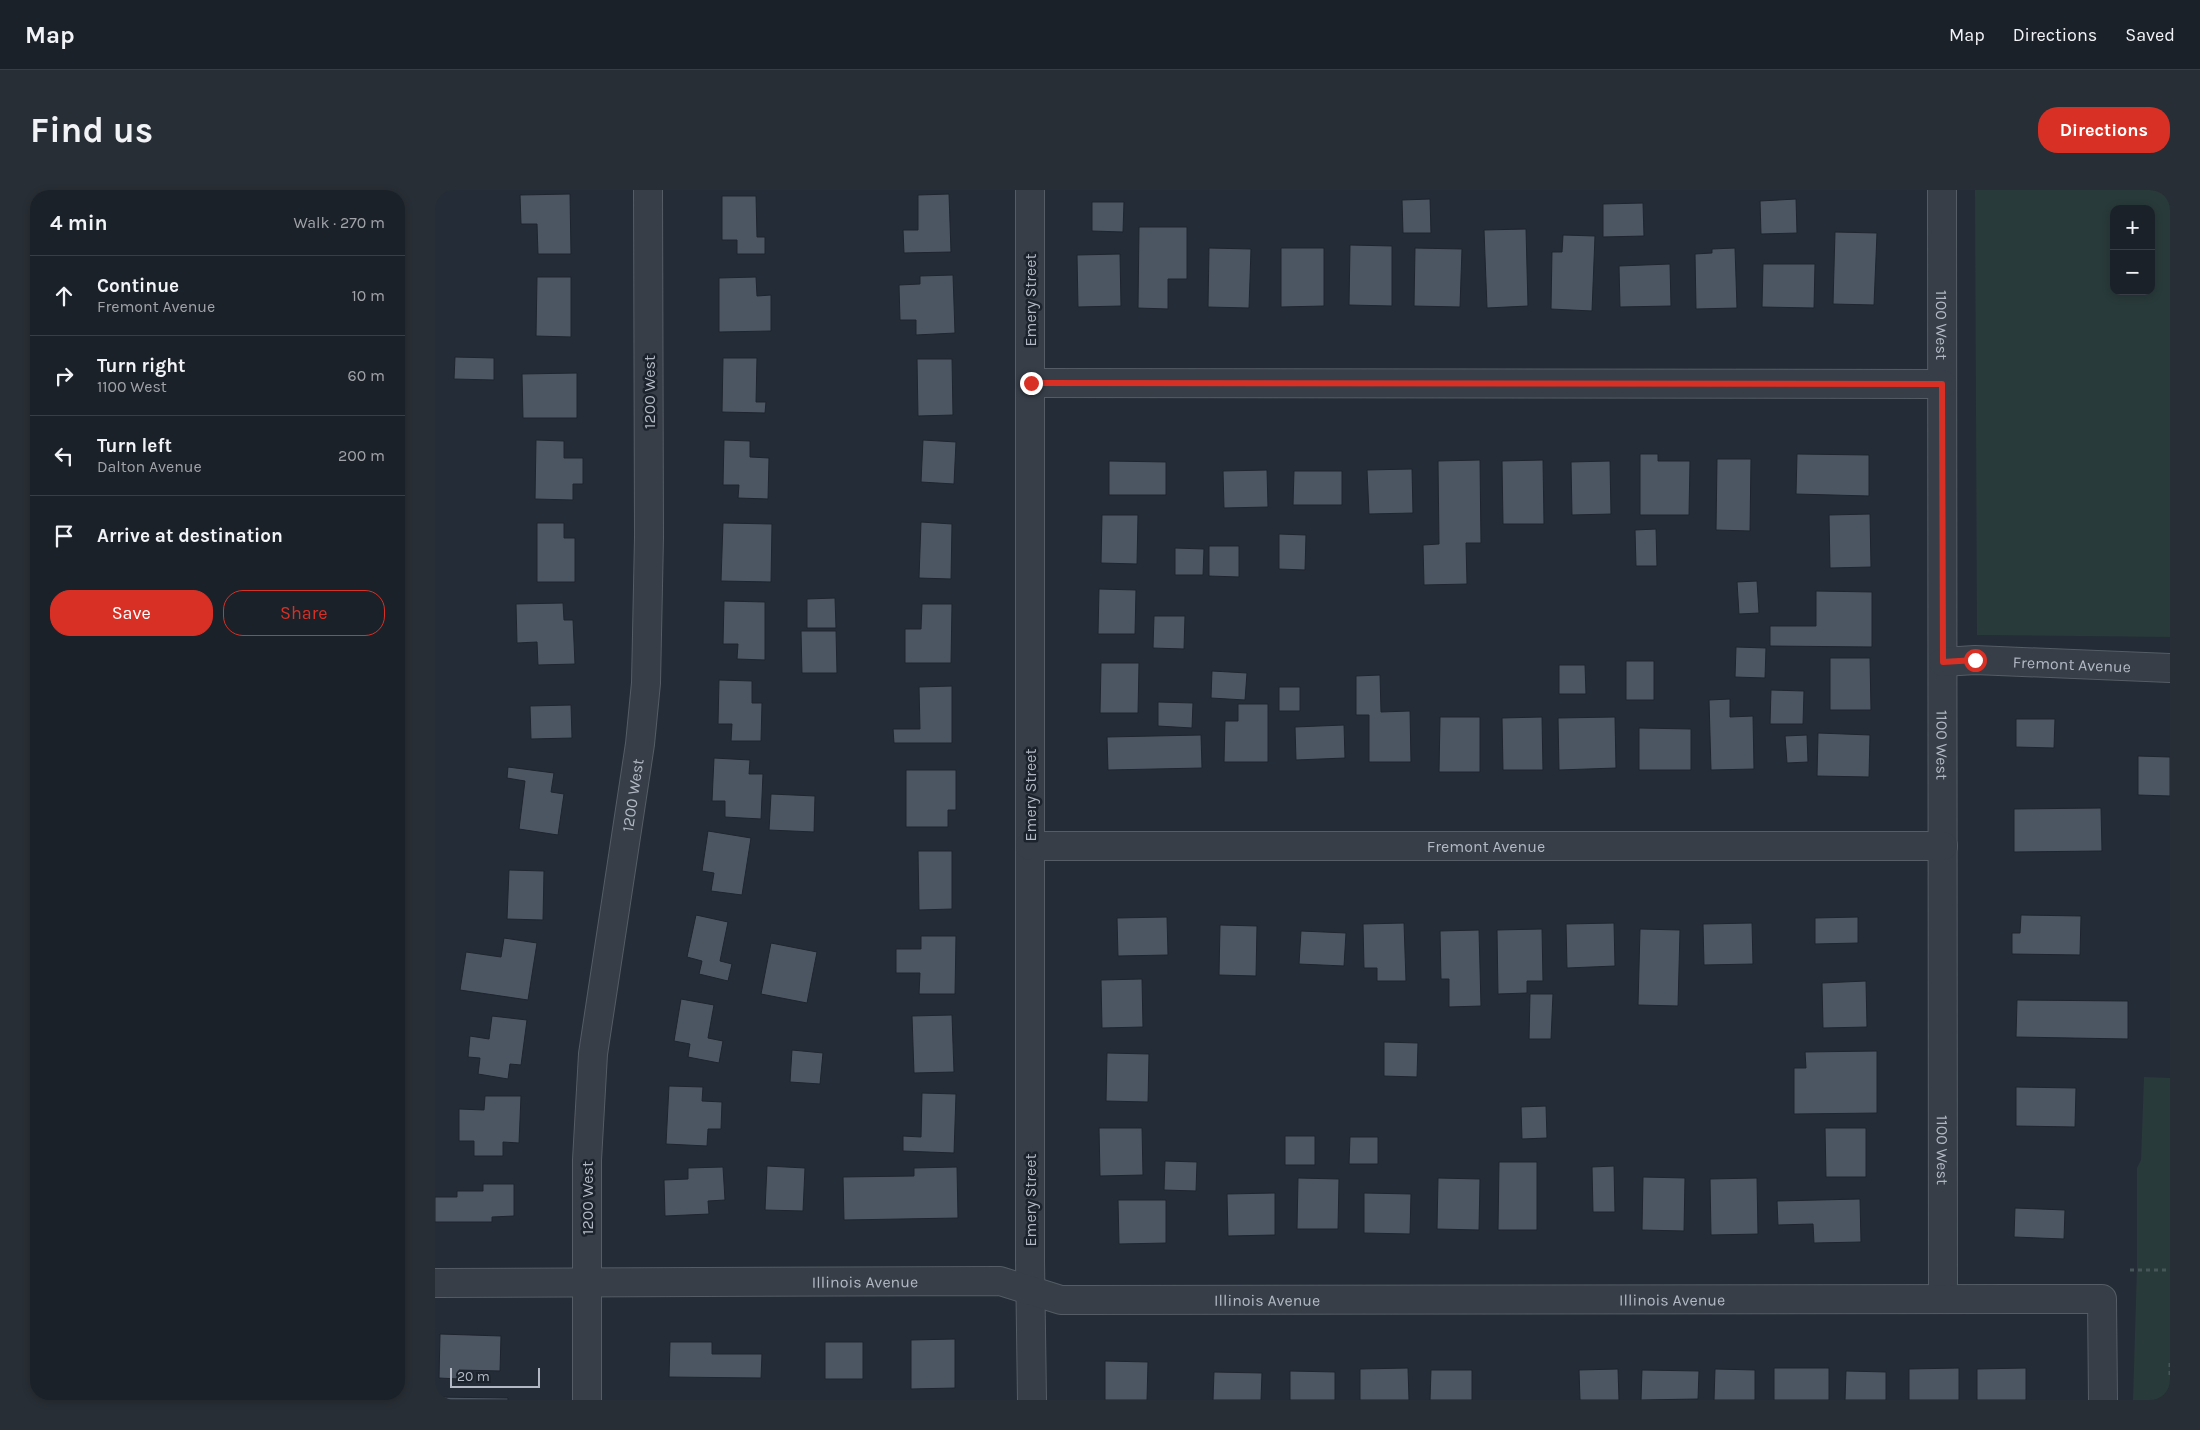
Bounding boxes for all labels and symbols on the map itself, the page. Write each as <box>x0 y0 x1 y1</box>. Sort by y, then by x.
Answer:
street label: Emery Street <box>1021 253 1040 347</box>
street label: 1100 West <box>1933 290 1952 360</box>
street label: 1200 West <box>640 355 659 429</box>
route end <box>1020 372 1043 395</box>
route start <box>1964 649 1987 672</box>
street label: Fremont Avenue <box>2012 652 2131 676</box>
street label: 1100 West <box>1933 710 1952 780</box>
street label: Emery Street <box>1021 748 1040 842</box>
street label: 1200 West <box>617 757 647 833</box>
street label: Fremont Avenue <box>1427 837 1545 856</box>
street label: 1100 West <box>1933 1115 1952 1185</box>
street label: Emery Street <box>1021 1153 1040 1247</box>
street label: 1200 West <box>578 1161 597 1235</box>
street label: Illinois Avenue <box>812 1272 918 1291</box>
street label: Illinois Avenue <box>1214 1290 1320 1309</box>
street label: Illinois Avenue <box>1619 1290 1725 1309</box>
scale bar <box>450 1365 540 1388</box>

